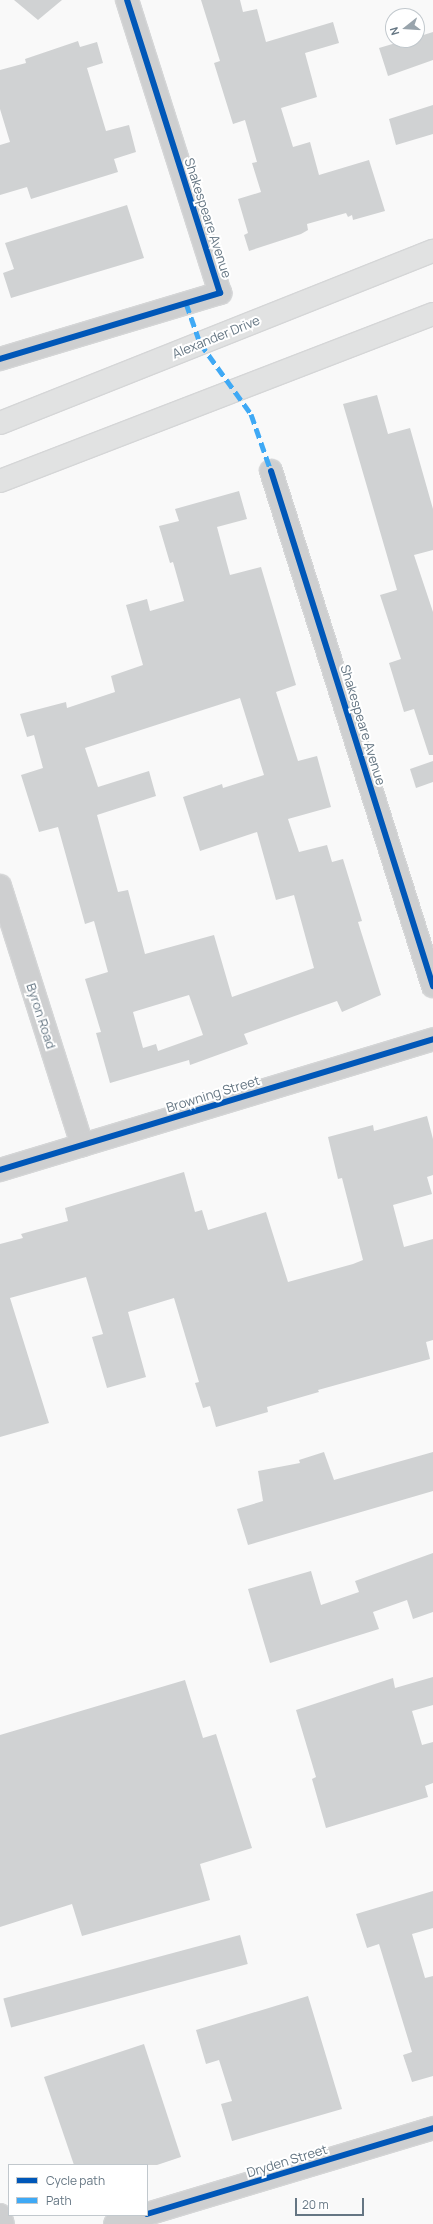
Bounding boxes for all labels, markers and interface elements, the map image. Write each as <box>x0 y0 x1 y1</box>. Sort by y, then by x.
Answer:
north arrow <box>385 8 425 48</box>
text: N <box>386 25 402 37</box>
street label: Shakespeare Avenue <box>181 156 235 280</box>
street label: Alexander Drive <box>170 312 262 362</box>
street label: Shakespeare Avenue <box>337 663 389 787</box>
street label: Byron Road <box>23 981 59 1051</box>
street label: Browning Street <box>164 1072 262 1116</box>
street label: Dryden Street <box>245 2141 329 2181</box>
legend <box>8 2164 148 2216</box>
text: Cycle path <box>46 2172 105 2189</box>
scale bar <box>297 2190 366 2216</box>
text: Path <box>46 2192 72 2209</box>
text: 20 m <box>302 2196 329 2213</box>

